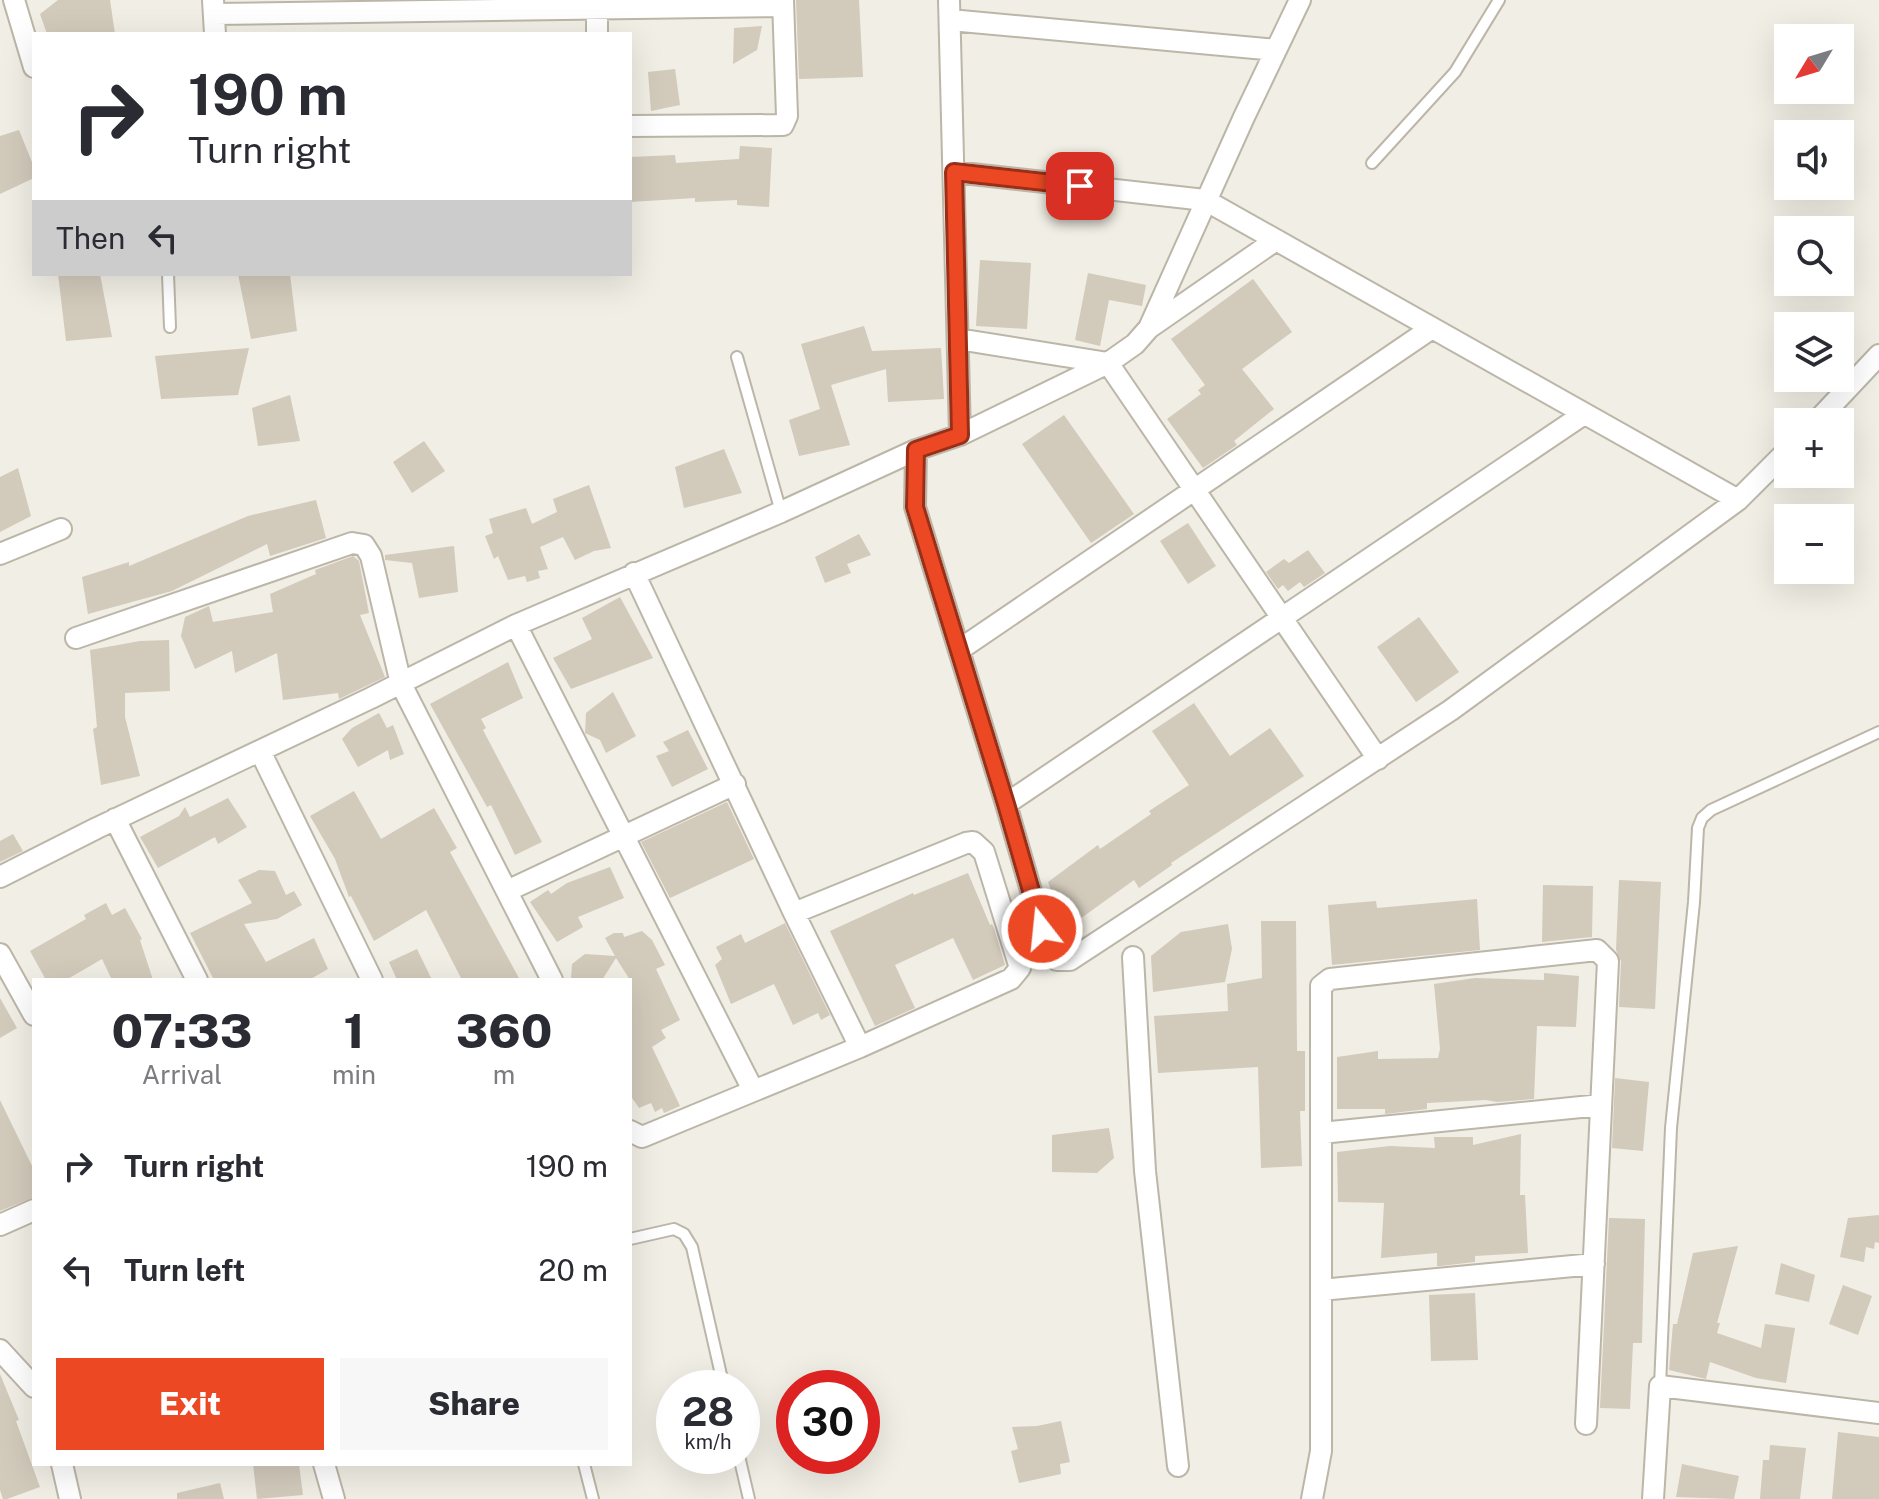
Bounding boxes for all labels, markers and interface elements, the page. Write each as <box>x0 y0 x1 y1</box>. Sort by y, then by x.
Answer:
north arrow <box>1774 24 1854 104</box>
map controls <box>1774 24 1854 584</box>
text: 190 m <box>188 62 348 128</box>
icon: right <box>56 64 160 168</box>
button: sound <box>1774 120 1854 200</box>
text: Turn right <box>188 129 351 171</box>
pin <box>1046 152 1114 220</box>
icon: arrive <box>1058 164 1102 208</box>
icon: left <box>141 216 185 260</box>
button: search <box>1774 216 1854 296</box>
text: Then <box>56 220 125 256</box>
button: layers <box>1774 312 1854 392</box>
button: + <box>1774 408 1854 488</box>
button: − <box>1774 504 1854 584</box>
position arrow <box>1000 887 1084 971</box>
text: 07:33 <box>112 1002 252 1059</box>
text: 1 <box>343 1002 364 1059</box>
text: 360 <box>456 1002 552 1059</box>
text: Arrival <box>142 1059 222 1090</box>
text: min <box>332 1059 376 1090</box>
text: m <box>493 1059 515 1090</box>
icon: right <box>56 1144 100 1188</box>
text: Turn right <box>124 1148 264 1184</box>
text: 190 m <box>526 1148 608 1184</box>
icon: left <box>56 1248 100 1292</box>
text: Turn left <box>124 1252 245 1288</box>
text: 20 m <box>539 1252 608 1288</box>
button: Exit <box>56 1358 324 1450</box>
button: Share <box>340 1358 608 1450</box>
speed limit sign: 30 <box>776 1370 880 1474</box>
text: 28 <box>682 1388 734 1435</box>
text: km/h <box>684 1430 732 1454</box>

